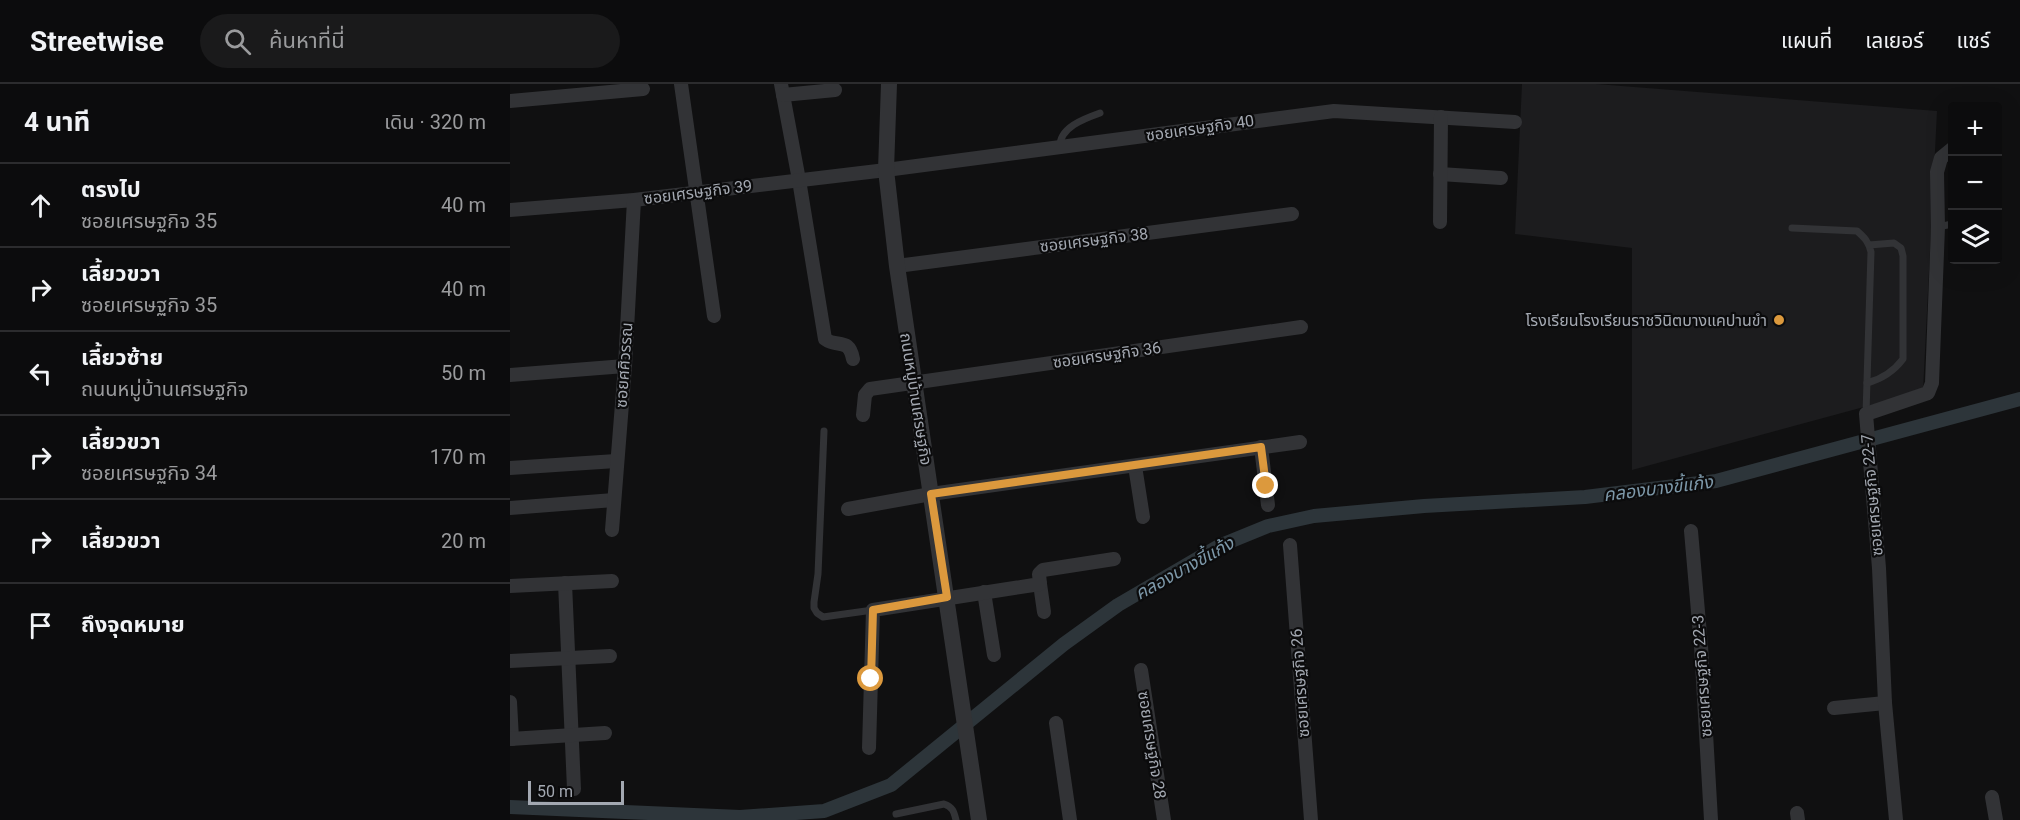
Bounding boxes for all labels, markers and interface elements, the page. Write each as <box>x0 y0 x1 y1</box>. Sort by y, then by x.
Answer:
search box <box>200 14 620 68</box>
text: Streetwise <box>30 25 164 58</box>
icon: search <box>221 25 254 58</box>
text: ค้นหาที่นี่ <box>269 28 345 53</box>
text: แผนที่ <box>1781 29 1832 53</box>
text: เลเยอร์ <box>1865 29 1924 53</box>
text: แชร์ <box>1957 29 1990 53</box>
map controls <box>1948 102 2002 264</box>
button: + <box>1948 102 2002 156</box>
text: 4 นาที <box>24 107 90 137</box>
text: เดิน · 320 m <box>384 110 486 134</box>
street label: ซอยเศรษฐกิจ 40 <box>1145 111 1255 145</box>
button: − <box>1948 156 2002 210</box>
street label: ซอยเศรษฐกิจ 39 <box>643 176 753 208</box>
text: ตรงไป <box>81 177 141 202</box>
icon: ahead <box>24 189 57 222</box>
text: 40 m <box>441 193 486 217</box>
text: ซอยเศรษฐกิจ 35 <box>81 209 217 233</box>
button: layers <box>1948 210 2002 264</box>
street label: ซอยเศรษฐกิจ 38 <box>1039 224 1149 256</box>
text: เลี้ยวขวา <box>81 261 161 286</box>
icon: right <box>24 273 57 306</box>
text: 40 m <box>441 277 486 301</box>
text: ซอยเศรษฐกิจ 35 <box>81 293 217 317</box>
place label: โรงเรียนโรงเรียนราชวินิตบางแคปานขำ <box>1526 311 1767 330</box>
marker: โรงเรียนโรงเรียนราชวินิตบางแคปานขำ <box>1772 313 1786 327</box>
street label: ซอยศศิวรรณ <box>612 322 636 408</box>
street label: ถนนหมู่บ้านเศรษฐกิจ <box>896 331 936 467</box>
street label: ซอยเศรษฐกิจ 36 <box>1052 338 1162 372</box>
text: เลี้ยวซ้าย <box>81 345 163 370</box>
icon: left <box>24 357 57 390</box>
text: 50 m <box>441 361 486 385</box>
text: ถนนหมู่บ้านเศรษฐกิจ <box>81 377 248 401</box>
text: เลี้ยวขวา <box>81 429 161 454</box>
street label: ซอยเศรษฐกิจ 22-7 <box>1857 433 1887 557</box>
icon: right <box>24 441 57 474</box>
text: 170 m <box>430 445 486 469</box>
text: ซอยเศรษฐกิจ 34 <box>81 461 217 485</box>
water label: คลองบางขี้แก้ง <box>1602 469 1715 505</box>
route end <box>1252 472 1278 498</box>
icon: right <box>24 525 57 558</box>
text: เลี้ยวขวา <box>81 528 161 553</box>
text: 20 m <box>441 529 486 553</box>
water label: คลองบางขี้แก้ง <box>1130 530 1238 604</box>
icon: arrive <box>24 609 57 642</box>
text: ถึงจุดหมาย <box>81 612 185 637</box>
street label: ซอยเศรษฐกิจ 22-3 <box>1688 614 1716 738</box>
street label: ซอยเศรษฐกิจ 26 <box>1287 628 1313 738</box>
route start <box>857 665 883 691</box>
street label: ซอยเศรษฐกิจ 28 <box>1134 690 1170 800</box>
scale bar <box>528 778 624 806</box>
text: 50 m <box>537 782 573 801</box>

